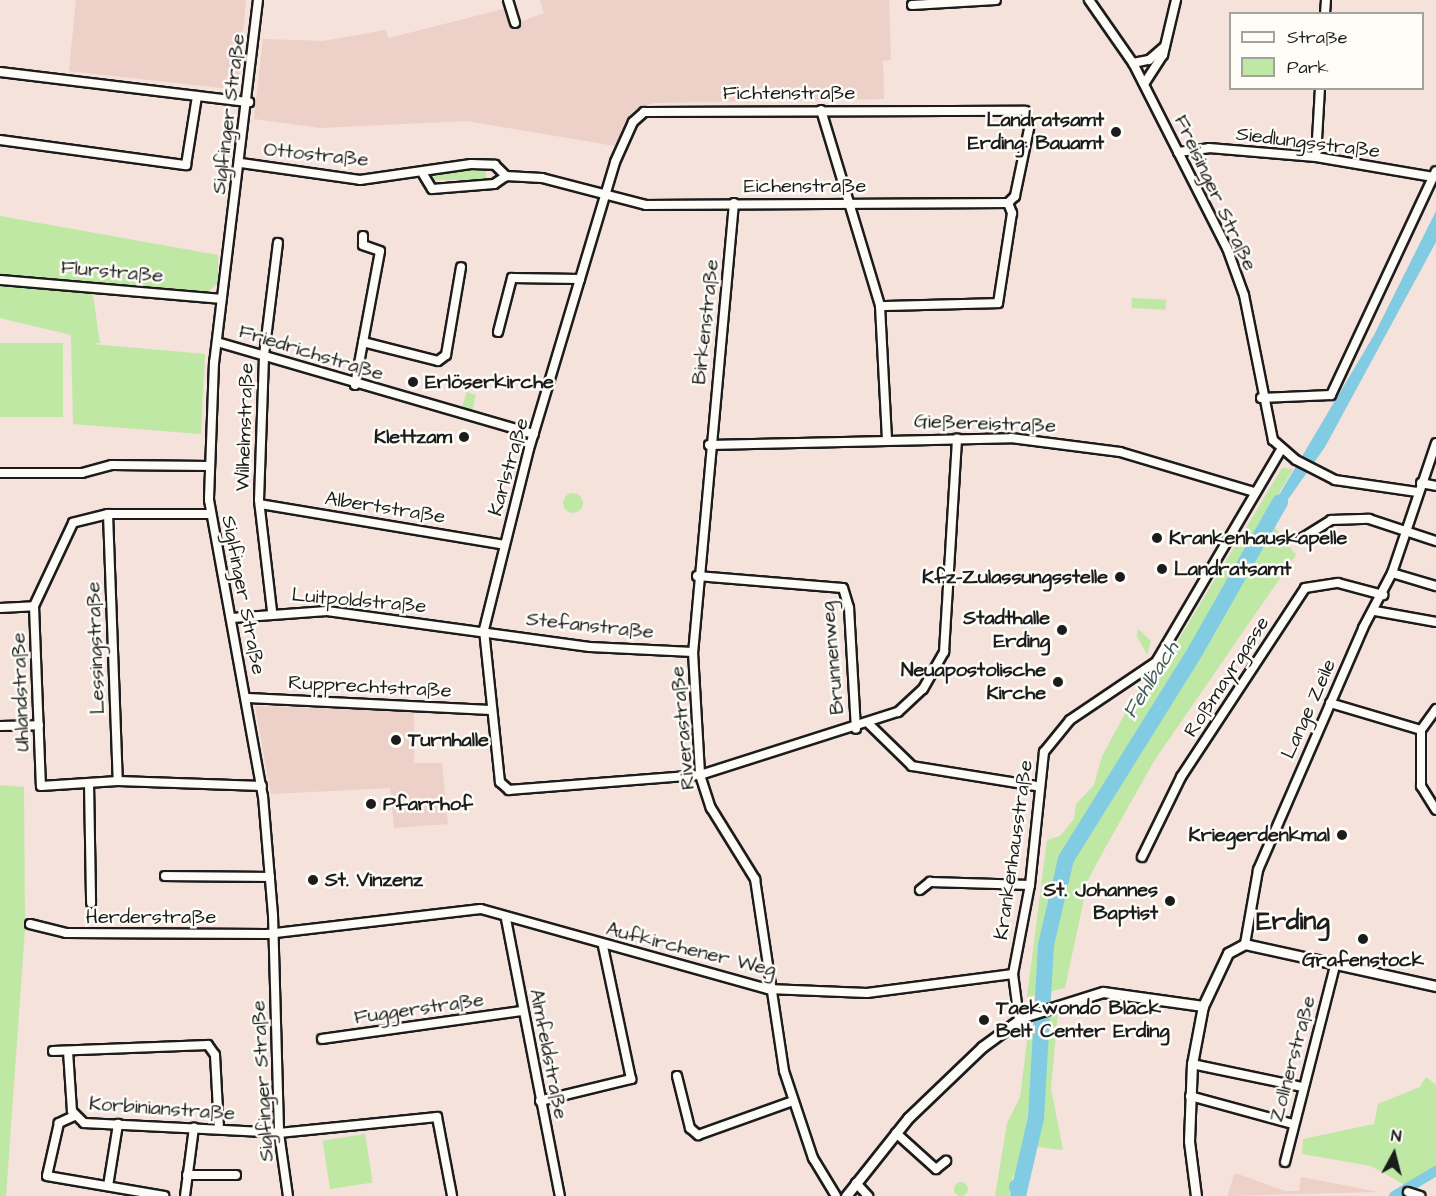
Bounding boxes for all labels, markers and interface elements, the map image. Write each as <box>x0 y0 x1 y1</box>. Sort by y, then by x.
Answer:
legend <box>1229 12 1424 90</box>
text: Straße <box>1287 25 1347 50</box>
street label: Siglfinger Straße <box>207 32 251 196</box>
text: Park <box>1287 55 1329 80</box>
street label: Fichtenstraße <box>723 81 855 105</box>
place label: Landratsamt Erding: Bauamt <box>968 108 1104 155</box>
street label: Freisinger Straße <box>1168 111 1262 275</box>
street label: Siedlungsstraße <box>1235 122 1381 164</box>
marker: Landratsamt Erding: Bauamt <box>1109 125 1123 139</box>
street label: Ottostraße <box>262 138 370 172</box>
street label: Eichenstraße <box>744 174 866 198</box>
street label: Flurstraße <box>60 256 164 288</box>
street label: Birkenstraße <box>687 258 725 386</box>
street label: Friedrichstraße <box>236 320 386 386</box>
street label: Wilhelmstraße <box>231 362 259 492</box>
place label: Erlöserkirche <box>425 370 554 394</box>
marker: Erlöserkirche <box>406 375 420 389</box>
street label: Gießereistraße <box>914 410 1056 438</box>
street label: Karlstraße <box>484 415 534 519</box>
place label: Klettzam <box>374 425 452 449</box>
marker: Klettzam <box>457 430 471 444</box>
street label: Albertstraße <box>323 487 447 529</box>
street label: Siglfinger Straße <box>216 513 270 677</box>
place label: Krankenhauskapelle <box>1169 526 1347 550</box>
marker: Krankenhauskapelle <box>1150 531 1164 545</box>
place label: Landratsamt <box>1174 557 1291 581</box>
marker: Landratsamt <box>1155 562 1169 576</box>
place label: Kfz-Zulassungsstelle <box>922 565 1108 589</box>
marker: Kfz-Zulassungsstelle <box>1113 570 1127 584</box>
street label: Lessingstraße <box>82 581 110 715</box>
street label: Luitpoldstraße <box>291 583 427 619</box>
street label: Brunnenweg <box>816 600 850 716</box>
place label: Stadthalle Erding <box>963 606 1050 653</box>
street label: Stefanstraße <box>525 607 655 645</box>
street label: Roßmayrgasse <box>1179 612 1275 742</box>
marker: Stadthalle Erding <box>1055 623 1069 637</box>
street label: Uhlandstraße <box>7 632 35 752</box>
water label: Fehlbach <box>1118 637 1184 723</box>
street label: Lange Zeile <box>1276 655 1342 763</box>
place label: Neuapostolische Kirche <box>901 658 1046 705</box>
street label: Riverastraße <box>666 665 700 791</box>
street label: Rupprechtstraße <box>288 671 452 703</box>
marker: Neuapostolische Kirche <box>1051 675 1065 689</box>
place label: Turnhalle <box>408 728 489 752</box>
marker: Turnhalle <box>389 733 403 747</box>
street label: Krankenhausstraße <box>990 759 1038 941</box>
place label: Pfarrhof <box>383 792 473 816</box>
marker: Pfarrhof <box>364 797 378 811</box>
place label: Kriegerdenkmal <box>1189 823 1330 847</box>
marker: Kriegerdenkmal <box>1335 828 1349 842</box>
place label: St. Vinzenz <box>325 868 423 892</box>
marker: St. Vinzenz <box>306 873 320 887</box>
place label: St. Johannes Baptist <box>1043 878 1158 925</box>
marker: St. Johannes Baptist <box>1163 894 1177 908</box>
street label: Herderstraße <box>86 905 216 929</box>
district label: Erding <box>1256 906 1330 938</box>
street label: Aufkirchener Weg <box>603 917 779 983</box>
marker: Grafenstock <box>1356 932 1370 946</box>
place label: Grafenstock <box>1302 948 1424 972</box>
street label: Almfeldstraße <box>524 987 572 1121</box>
street label: Fuggerstraße <box>353 988 485 1030</box>
street label: Zollnerstraße <box>1265 993 1321 1125</box>
place label: Taekwondo Black Belt Center Erding <box>996 996 1170 1043</box>
street label: Siglfinger Straße <box>247 1000 279 1162</box>
marker: Taekwondo Black Belt Center Erding <box>977 1013 991 1027</box>
street label: Korbinianstraße <box>88 1092 236 1126</box>
north arrow <box>1364 1124 1424 1184</box>
text: N <box>1390 1125 1403 1148</box>

